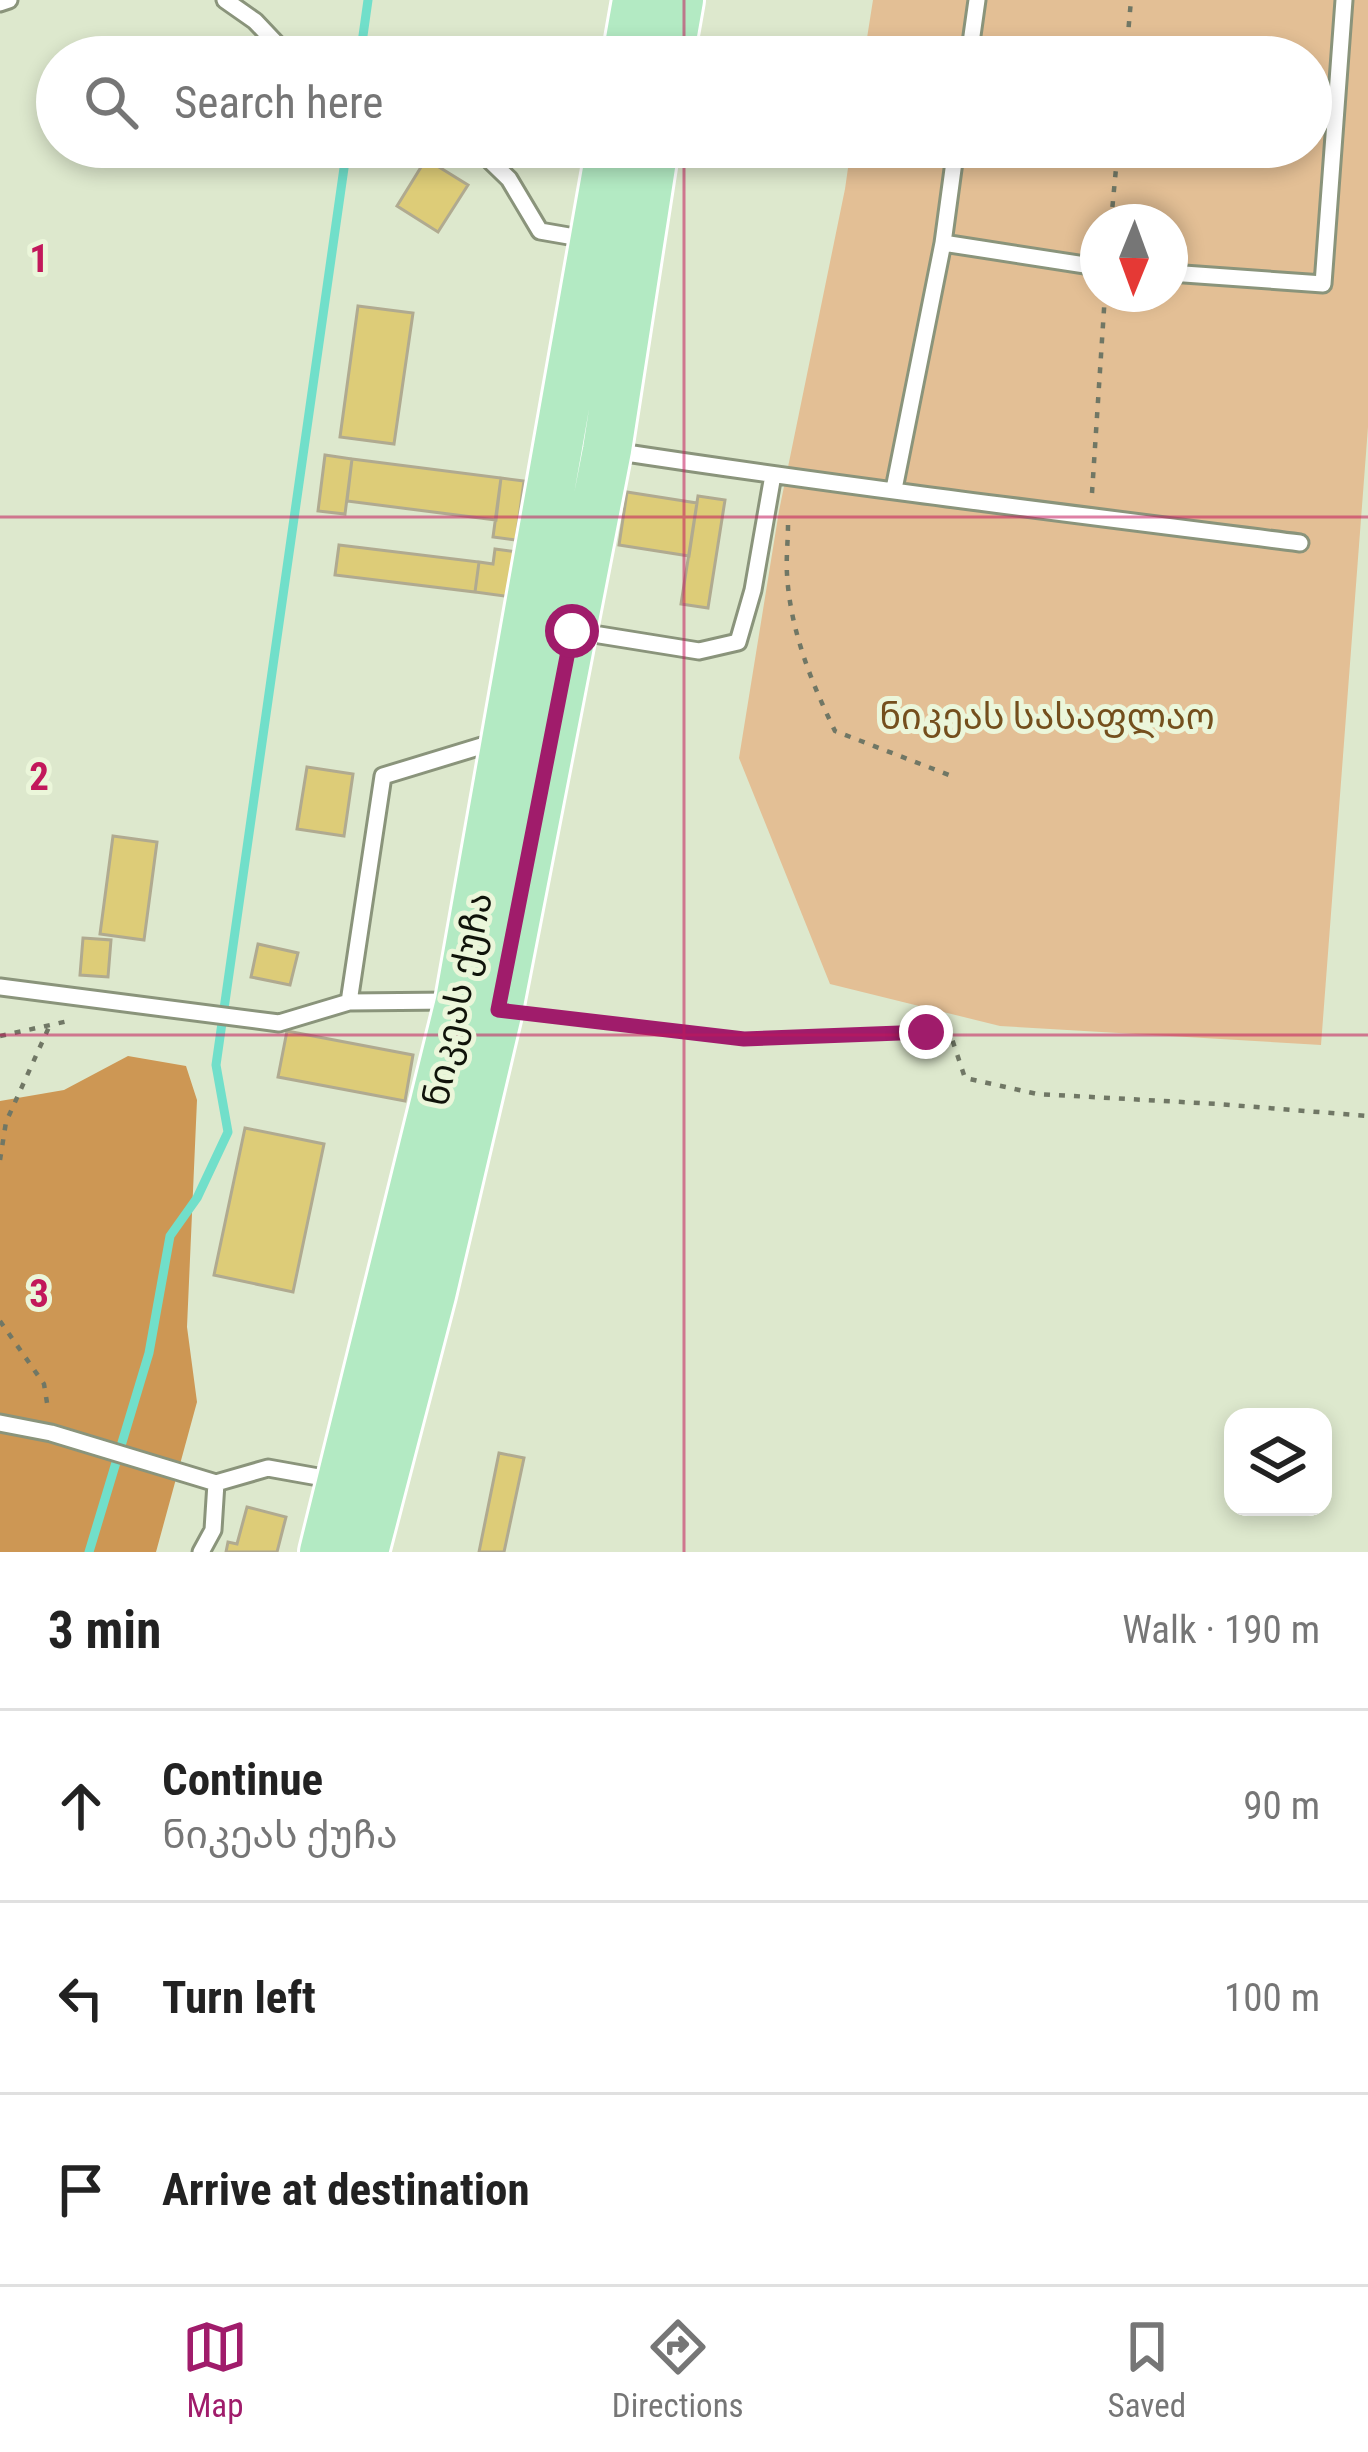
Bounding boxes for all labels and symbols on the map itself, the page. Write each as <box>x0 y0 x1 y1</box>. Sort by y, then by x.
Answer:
north arrow <box>1080 204 1188 312</box>
text: 1 <box>29 236 49 282</box>
route start <box>545 604 599 658</box>
park label: ნიკეას სასაფლაო <box>879 696 1215 739</box>
text: 2 <box>29 754 49 800</box>
street label: ნიკეას ქუჩა <box>415 888 501 1110</box>
route end <box>899 1005 953 1059</box>
text: 3 <box>29 1271 49 1317</box>

